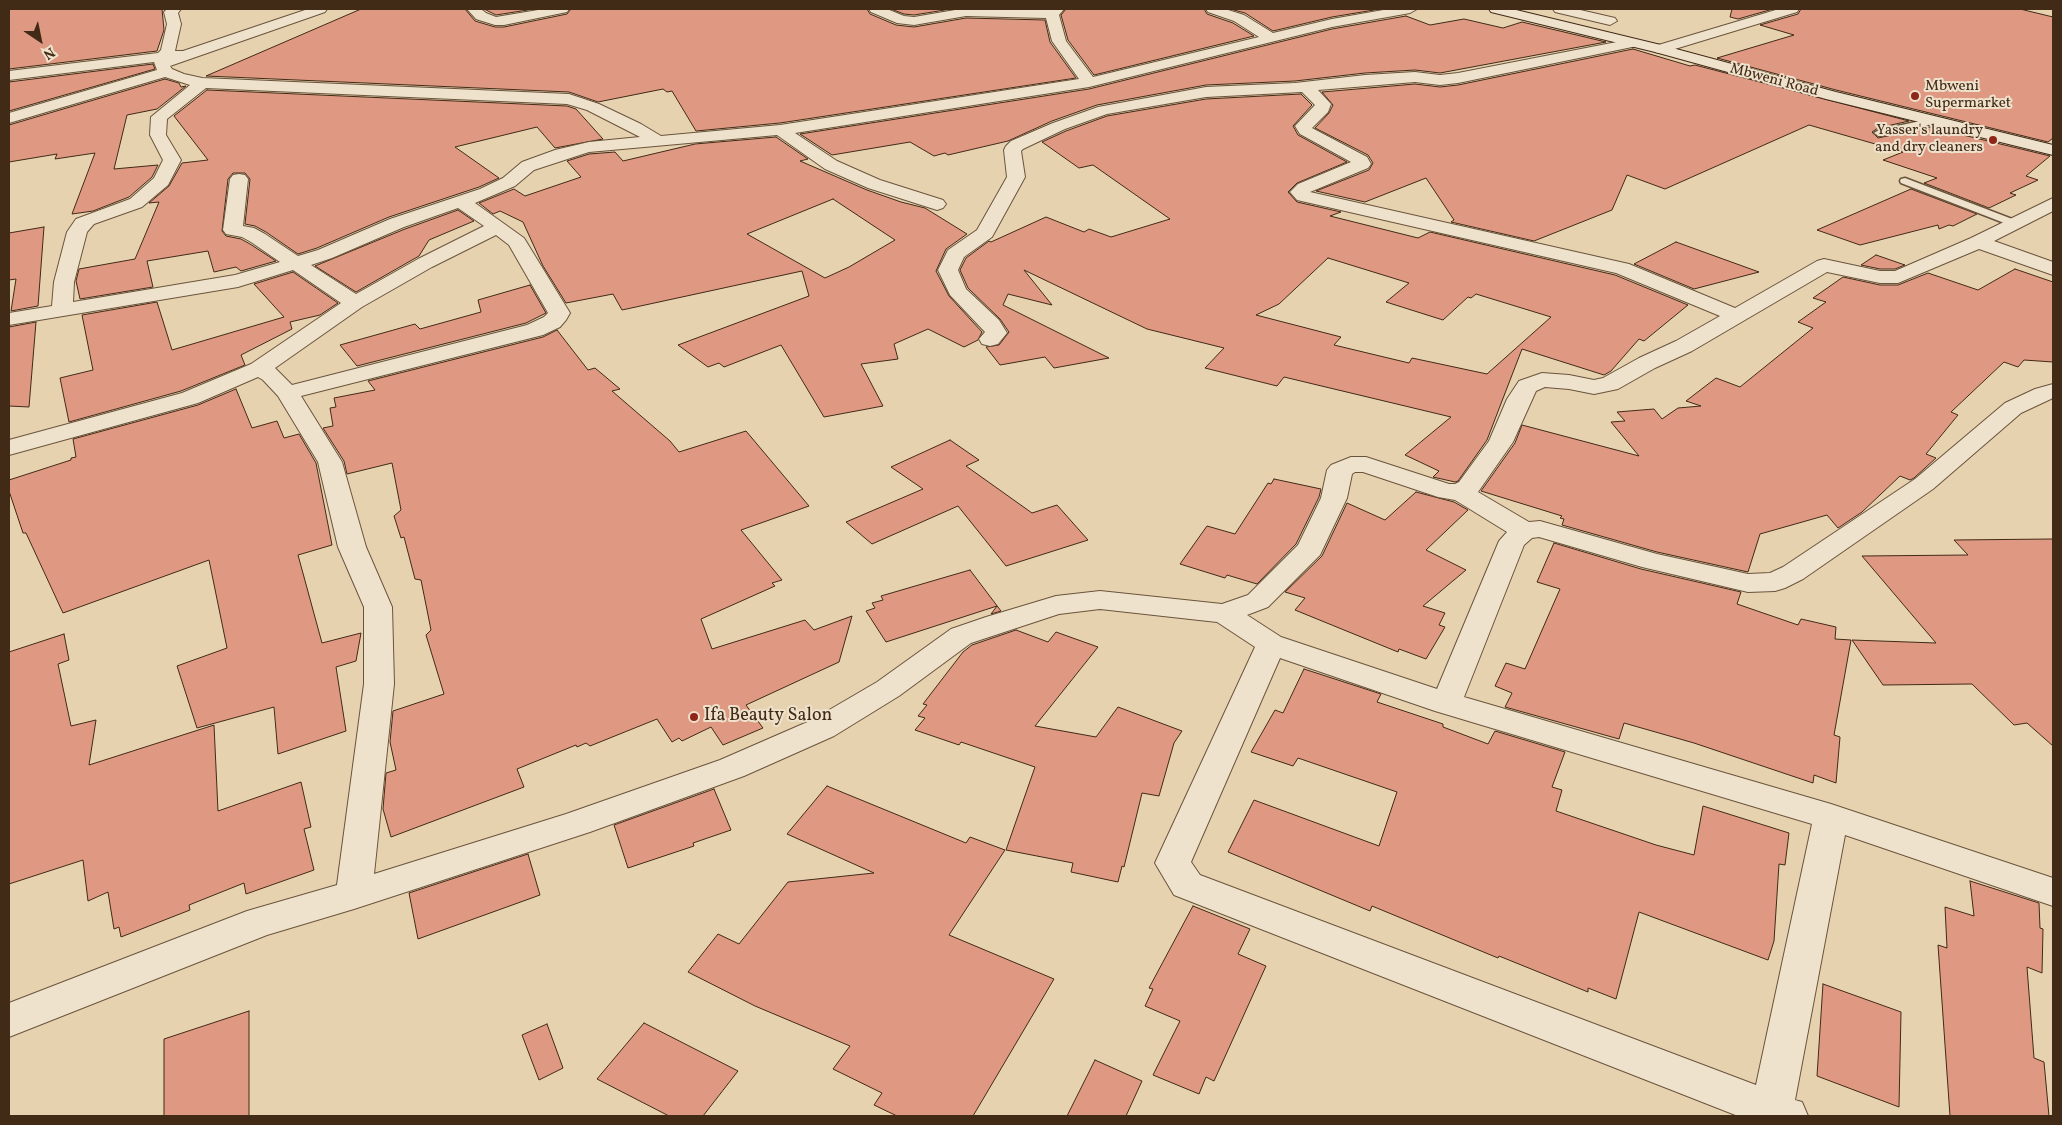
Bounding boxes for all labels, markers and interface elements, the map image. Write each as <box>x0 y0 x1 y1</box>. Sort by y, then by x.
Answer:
north arrow <box>15 15 65 65</box>
text: N <box>39 42 58 64</box>
street label: Mbweni Road <box>1728 61 1820 101</box>
place label: Mbweni Supermarket <box>1925 78 2011 113</box>
marker: Mbweni Supermarket <box>1909 90 1921 102</box>
place label: Yasser's laundry and dry cleaners <box>1875 122 1983 157</box>
marker: Yasser's laundry and dry cleaners <box>1987 134 1999 146</box>
place label: Ifa Beauty Salon <box>704 706 832 728</box>
marker: Ifa Beauty Salon <box>688 711 700 723</box>

